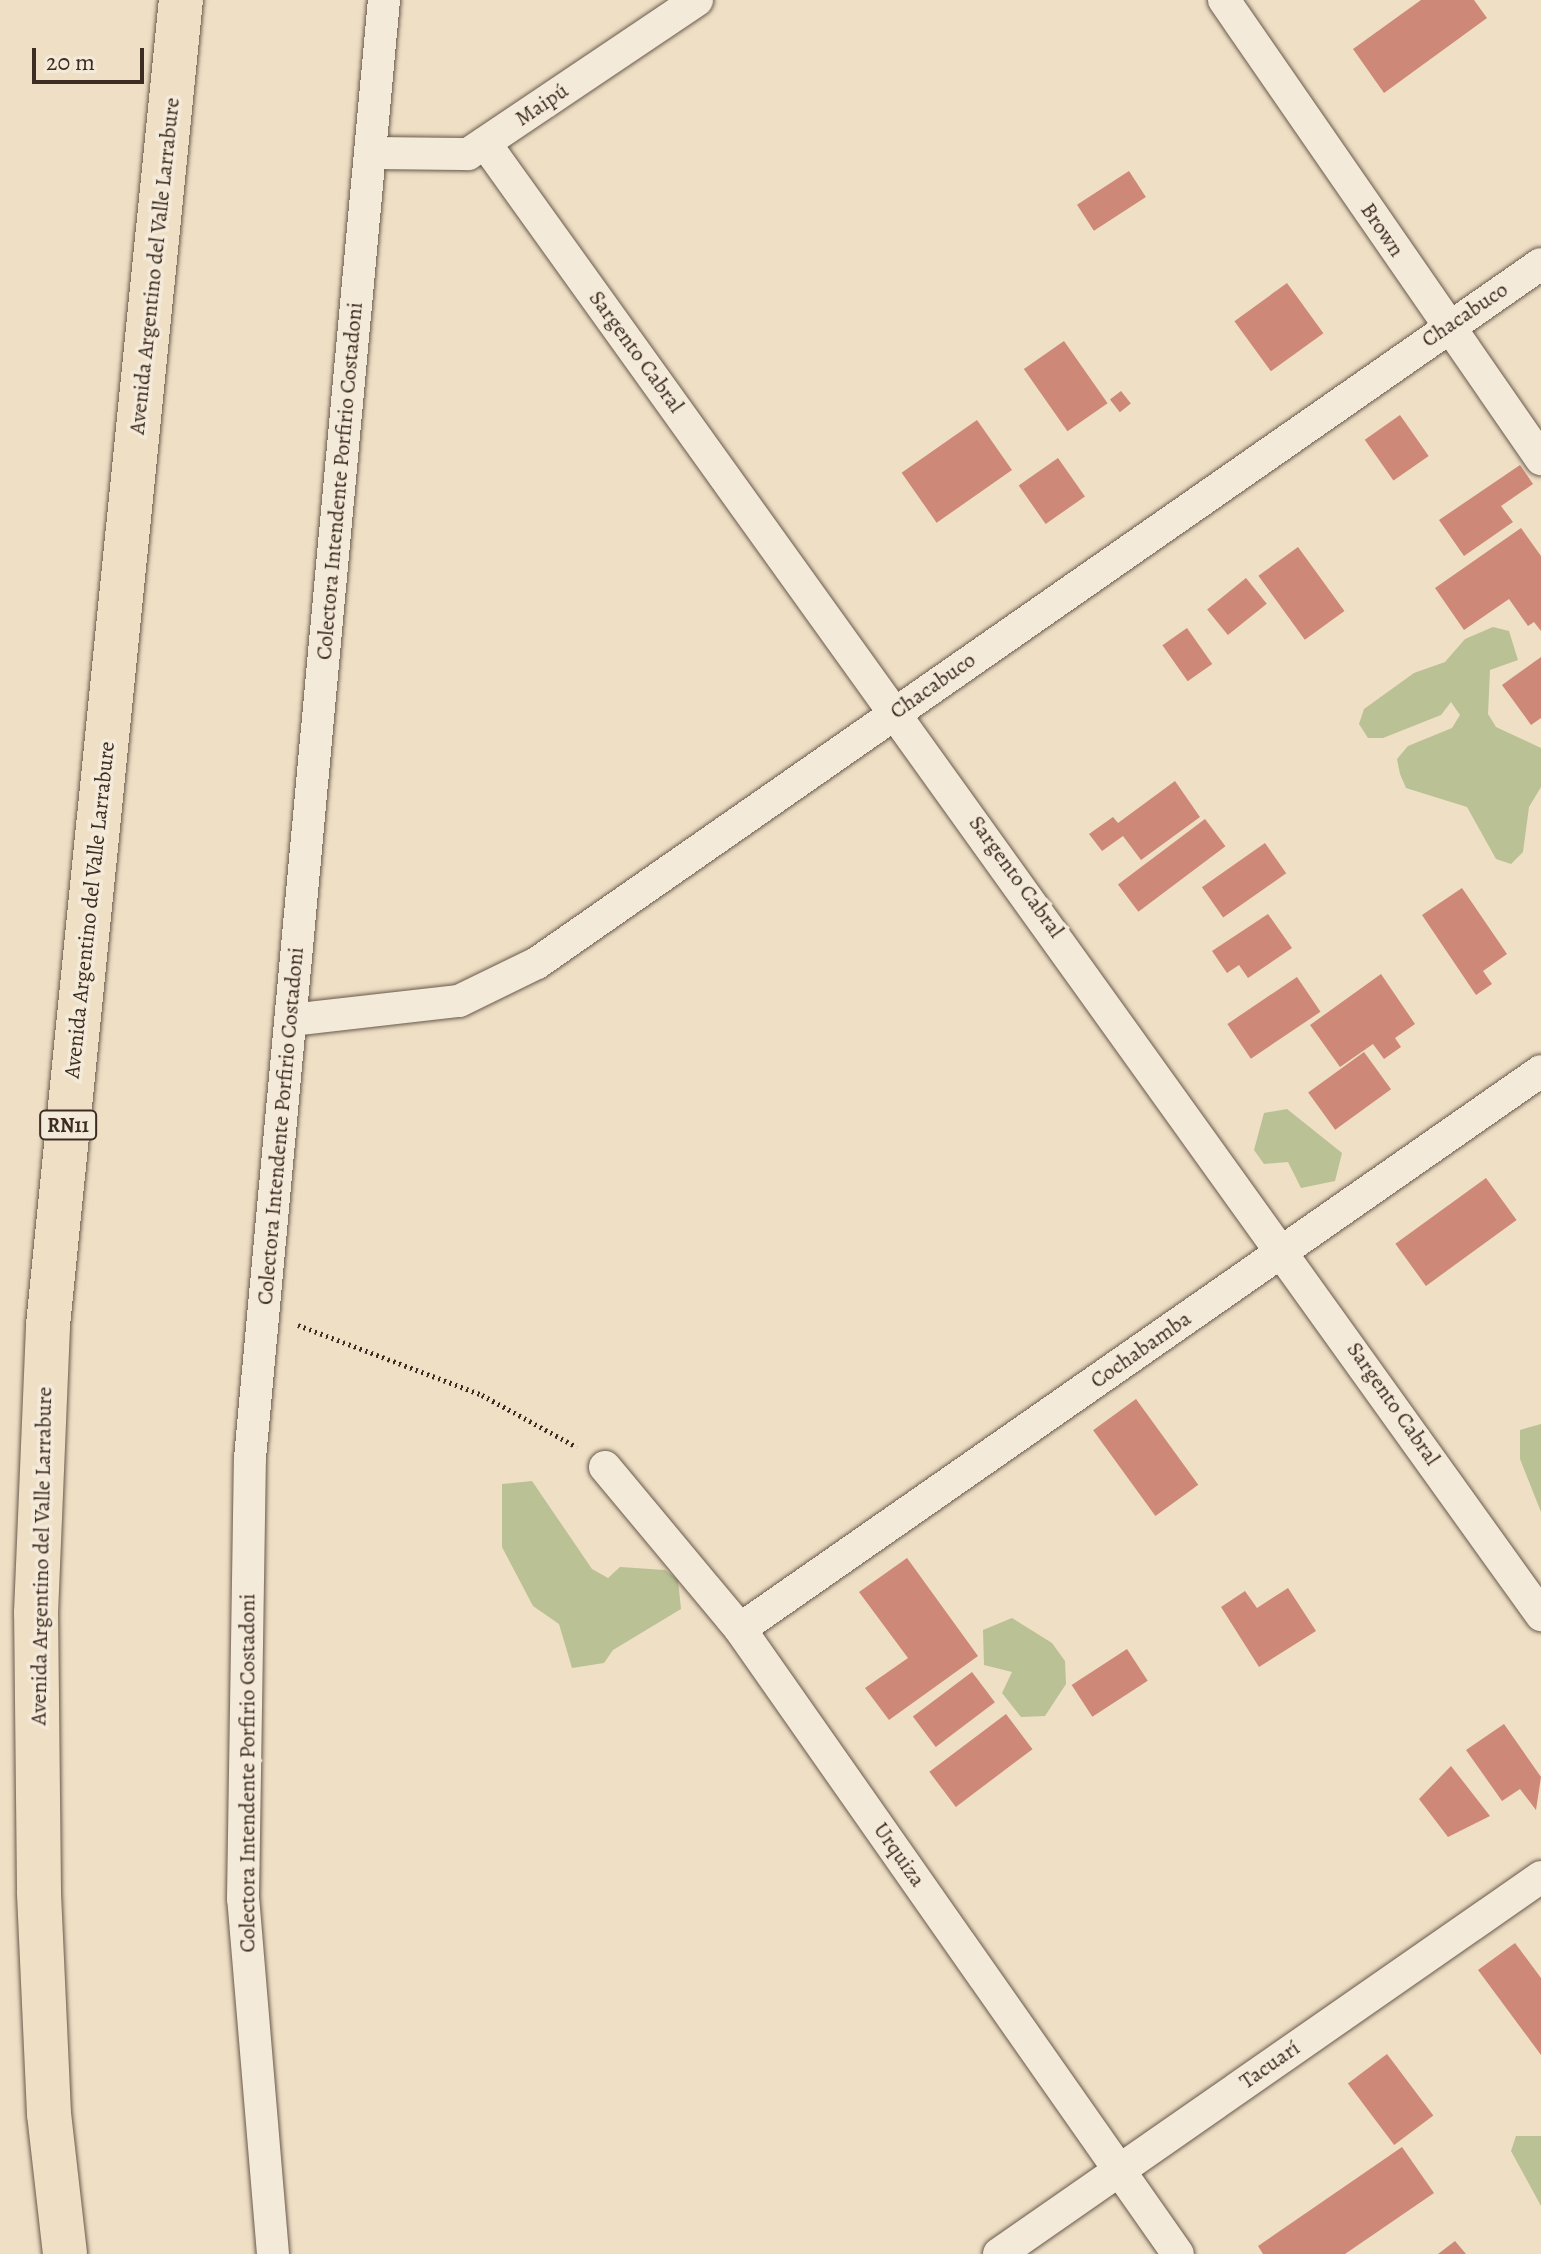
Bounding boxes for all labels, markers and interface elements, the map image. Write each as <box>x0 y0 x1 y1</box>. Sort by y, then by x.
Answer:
scale bar <box>36 32 148 82</box>
text: 20 m <box>46 46 95 78</box>
street label: Maipú <box>510 78 574 132</box>
street label: Avenida Argentino del Valle Larrabure <box>124 96 186 436</box>
street label: Brown <box>1354 198 1410 262</box>
street label: Chacabuco <box>1417 277 1513 353</box>
street label: Sargento Cabral <box>583 286 689 418</box>
street label: Colectora Intendente Porfirio Costadoni <box>311 301 369 661</box>
street label: Chacabuco <box>885 647 981 725</box>
street label: Avenida Argentino del Valle Larrabure <box>59 740 121 1080</box>
street label: Sargento Cabral <box>963 811 1069 943</box>
street label: Colectora Intendente Porfirio Costadoni <box>252 946 310 1306</box>
road number: RN11 <box>38 1109 98 1141</box>
street label: Cochabamba <box>1086 1306 1196 1394</box>
street label: Sargento Cabral <box>1341 1337 1445 1471</box>
street label: Avenida Argentino del Valle Larrabure <box>26 1386 58 1726</box>
street label: Colectora Intendente Porfirio Costadoni <box>235 1593 261 1953</box>
street label: Urquiza <box>867 1818 931 1892</box>
street label: Tacuarí <box>1235 2035 1305 2095</box>

